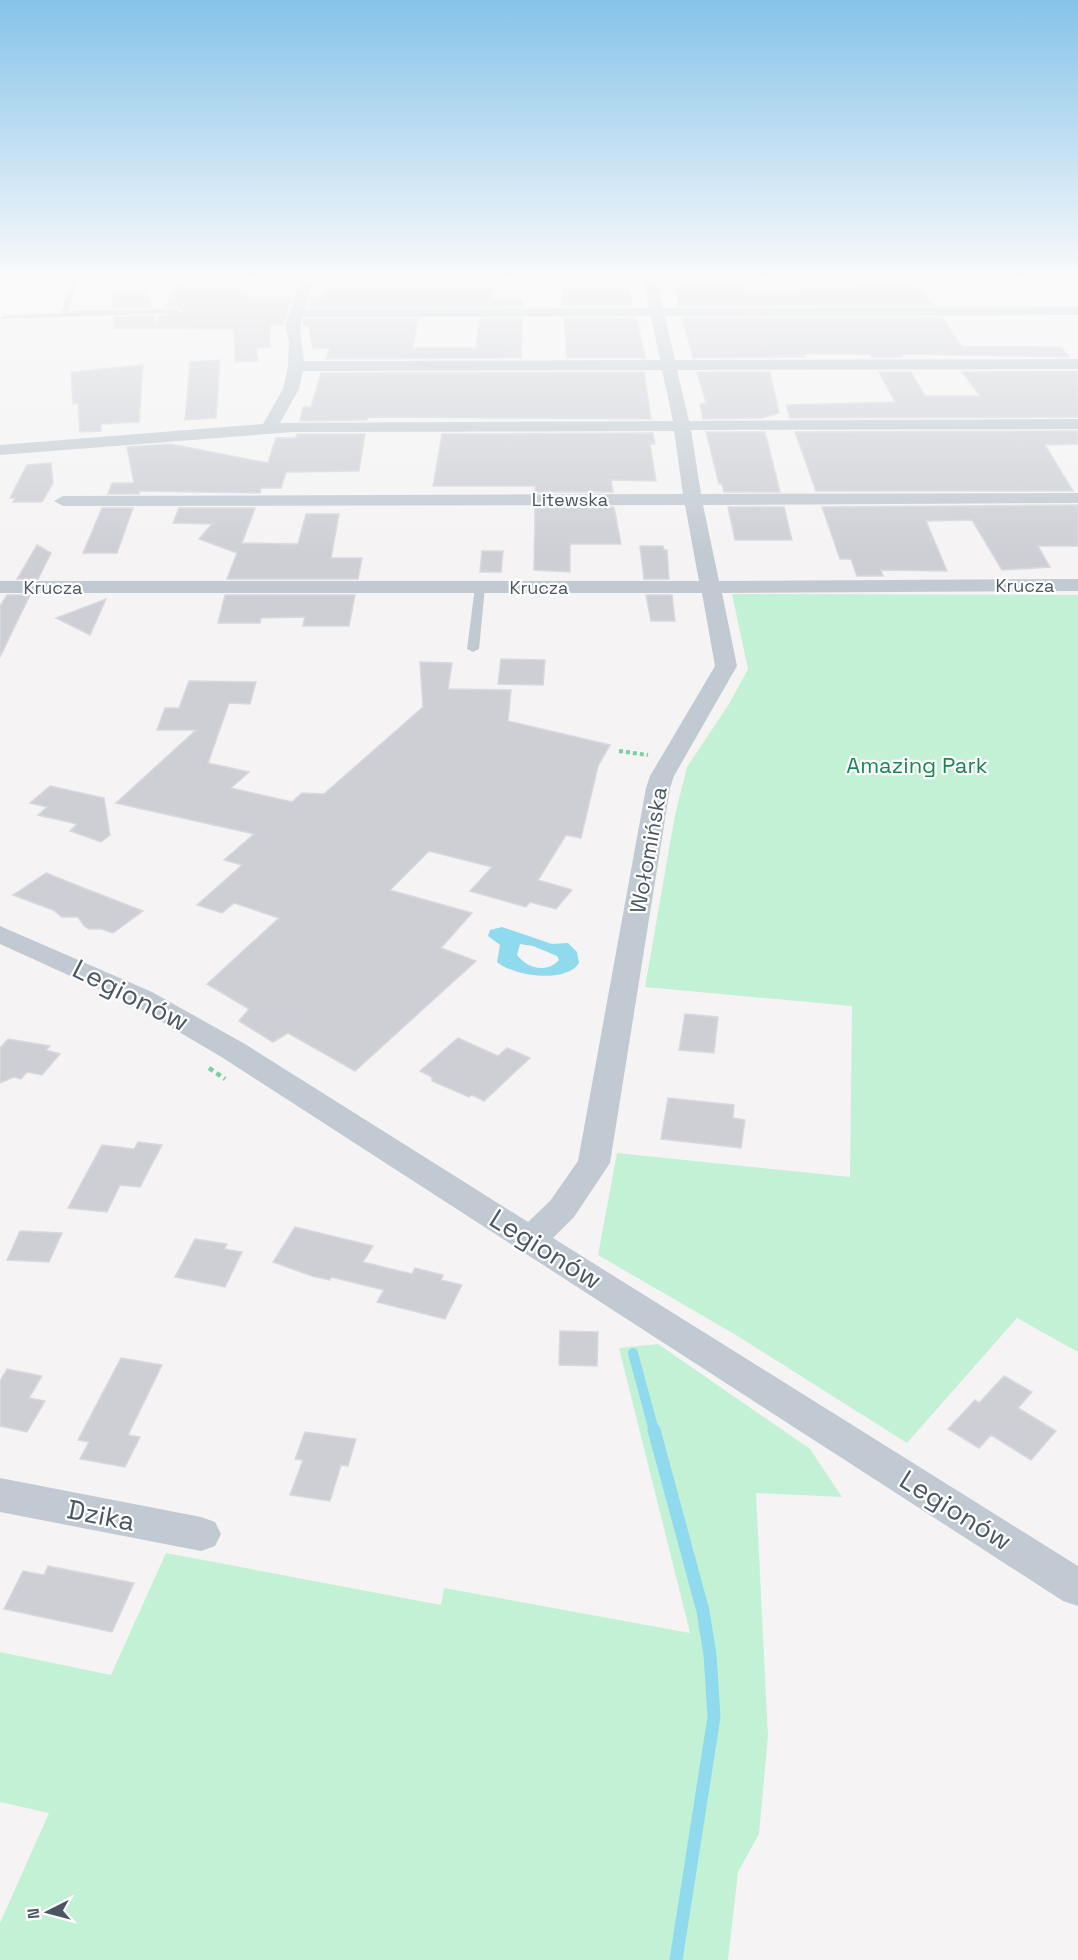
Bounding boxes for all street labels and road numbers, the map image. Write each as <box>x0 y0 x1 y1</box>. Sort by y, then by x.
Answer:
street label: Litewska <box>532 488 608 511</box>
street label: Krucza <box>996 574 1054 597</box>
street label: Krucza <box>24 576 82 599</box>
street label: Krucza <box>510 576 568 599</box>
street label: Wołomińska <box>623 784 673 915</box>
street label: Legionów <box>67 951 195 1039</box>
street label: Legionów <box>483 1201 609 1297</box>
street label: Legionów <box>893 1462 1019 1558</box>
street label: Dzika <box>64 1491 138 1539</box>

